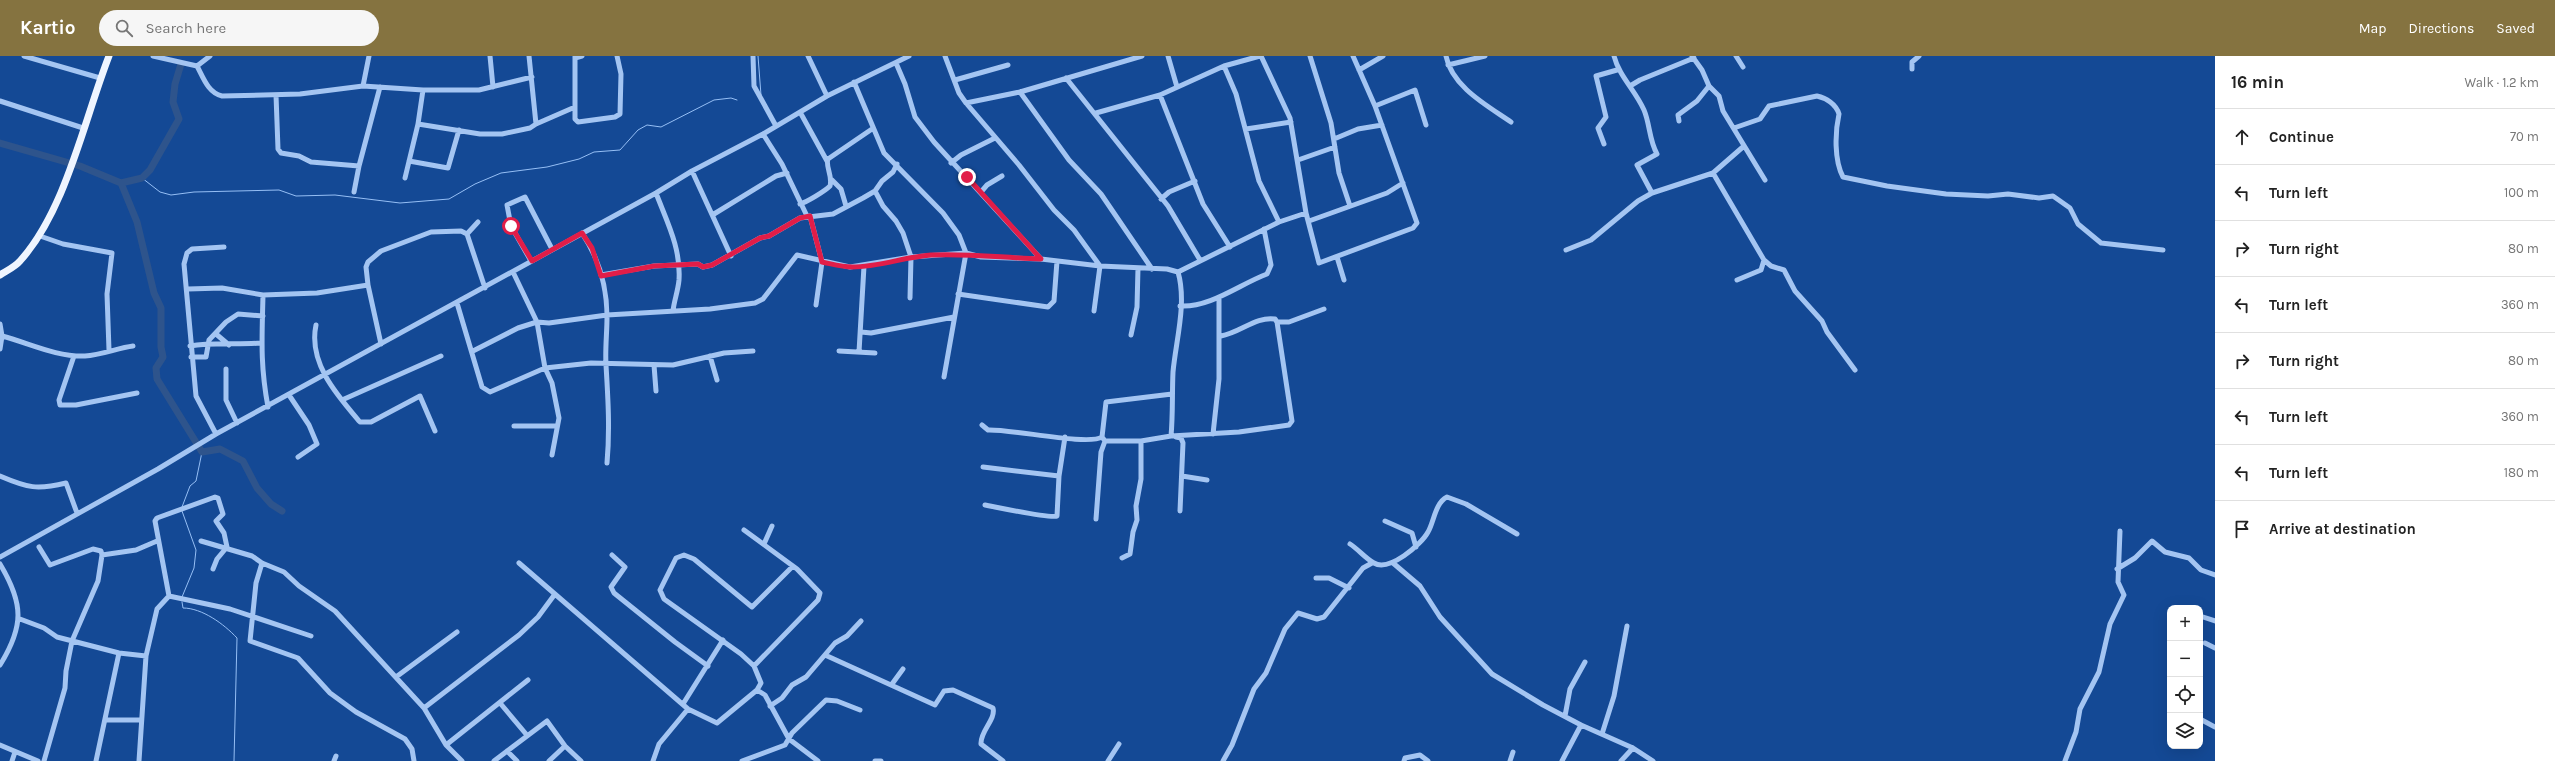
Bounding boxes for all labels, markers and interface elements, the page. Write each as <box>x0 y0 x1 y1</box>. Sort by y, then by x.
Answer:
search box <box>99 10 379 46</box>
text: Kartio <box>20 17 75 39</box>
icon: search <box>113 17 135 39</box>
text: Search here <box>145 19 226 37</box>
text: Map <box>2359 20 2387 37</box>
text: Directions <box>2409 20 2474 37</box>
text: Saved <box>2496 20 2535 37</box>
text: 16 min <box>2231 72 2284 92</box>
text: Walk · 1.2 km <box>2464 75 2539 90</box>
icon: ahead <box>2231 126 2253 148</box>
text: Continue <box>2269 128 2334 146</box>
text: 70 m <box>2510 129 2539 144</box>
route end <box>958 168 976 186</box>
icon: left <box>2231 182 2253 204</box>
text: Turn left <box>2269 184 2328 202</box>
text: 100 m <box>2504 185 2539 200</box>
route start <box>502 217 520 235</box>
icon: right <box>2231 238 2253 260</box>
text: Turn right <box>2269 240 2339 258</box>
text: 80 m <box>2508 241 2539 256</box>
icon: left <box>2231 294 2253 316</box>
text: Turn left <box>2269 296 2328 314</box>
text: 360 m <box>2501 297 2539 312</box>
icon: right <box>2231 350 2253 372</box>
text: Turn right <box>2269 352 2339 370</box>
text: 80 m <box>2508 353 2539 368</box>
icon: left <box>2231 406 2253 428</box>
text: Turn left <box>2269 408 2328 426</box>
text: 360 m <box>2501 409 2539 424</box>
icon: left <box>2231 462 2253 484</box>
text: Turn left <box>2269 464 2328 482</box>
text: 180 m <box>2504 465 2539 480</box>
icon: arrive <box>2231 518 2253 540</box>
text: Arrive at destination <box>2269 520 2416 538</box>
map controls <box>2167 605 2203 749</box>
button: + <box>2167 605 2203 641</box>
button: − <box>2167 641 2203 677</box>
button: locate <box>2167 677 2203 713</box>
button: layers <box>2167 713 2203 749</box>

